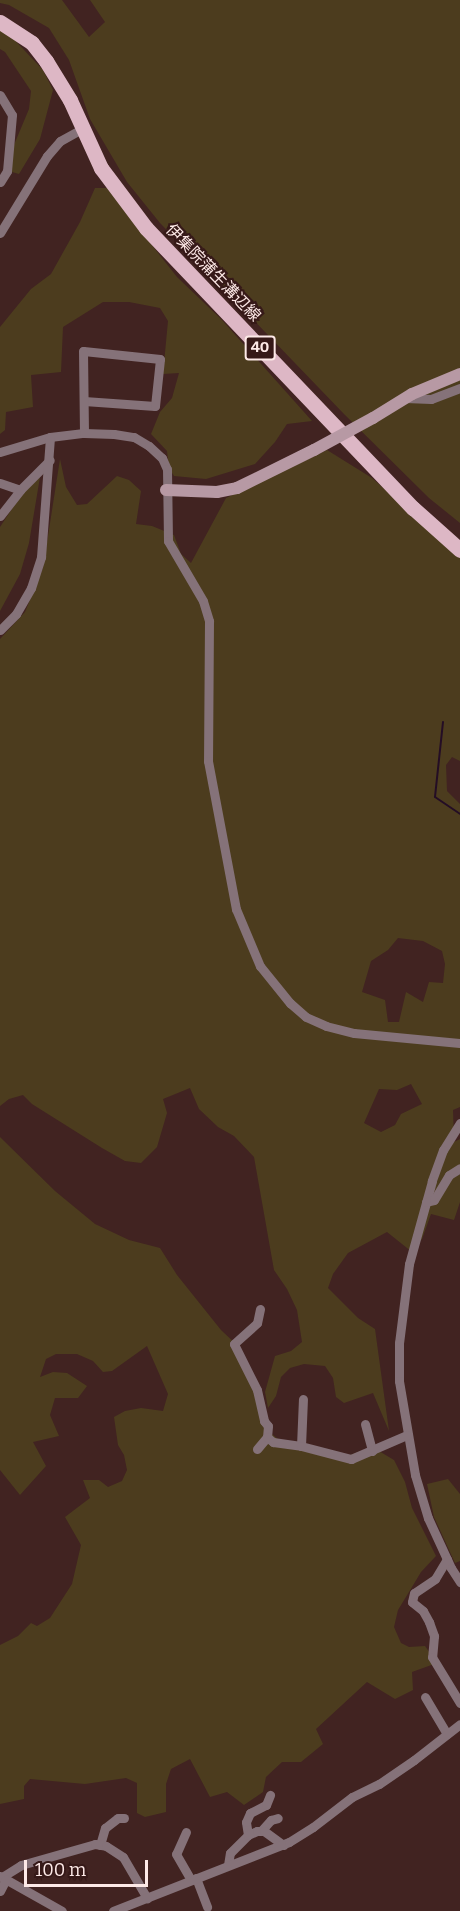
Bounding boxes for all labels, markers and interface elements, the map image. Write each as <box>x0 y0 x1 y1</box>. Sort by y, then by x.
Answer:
street label: 伊集院蒲生溝辺線 <box>162 220 264 326</box>
road number: 40 <box>244 336 276 360</box>
scale bar <box>27 1848 152 1886</box>
text: 100 m <box>35 1859 86 1881</box>

